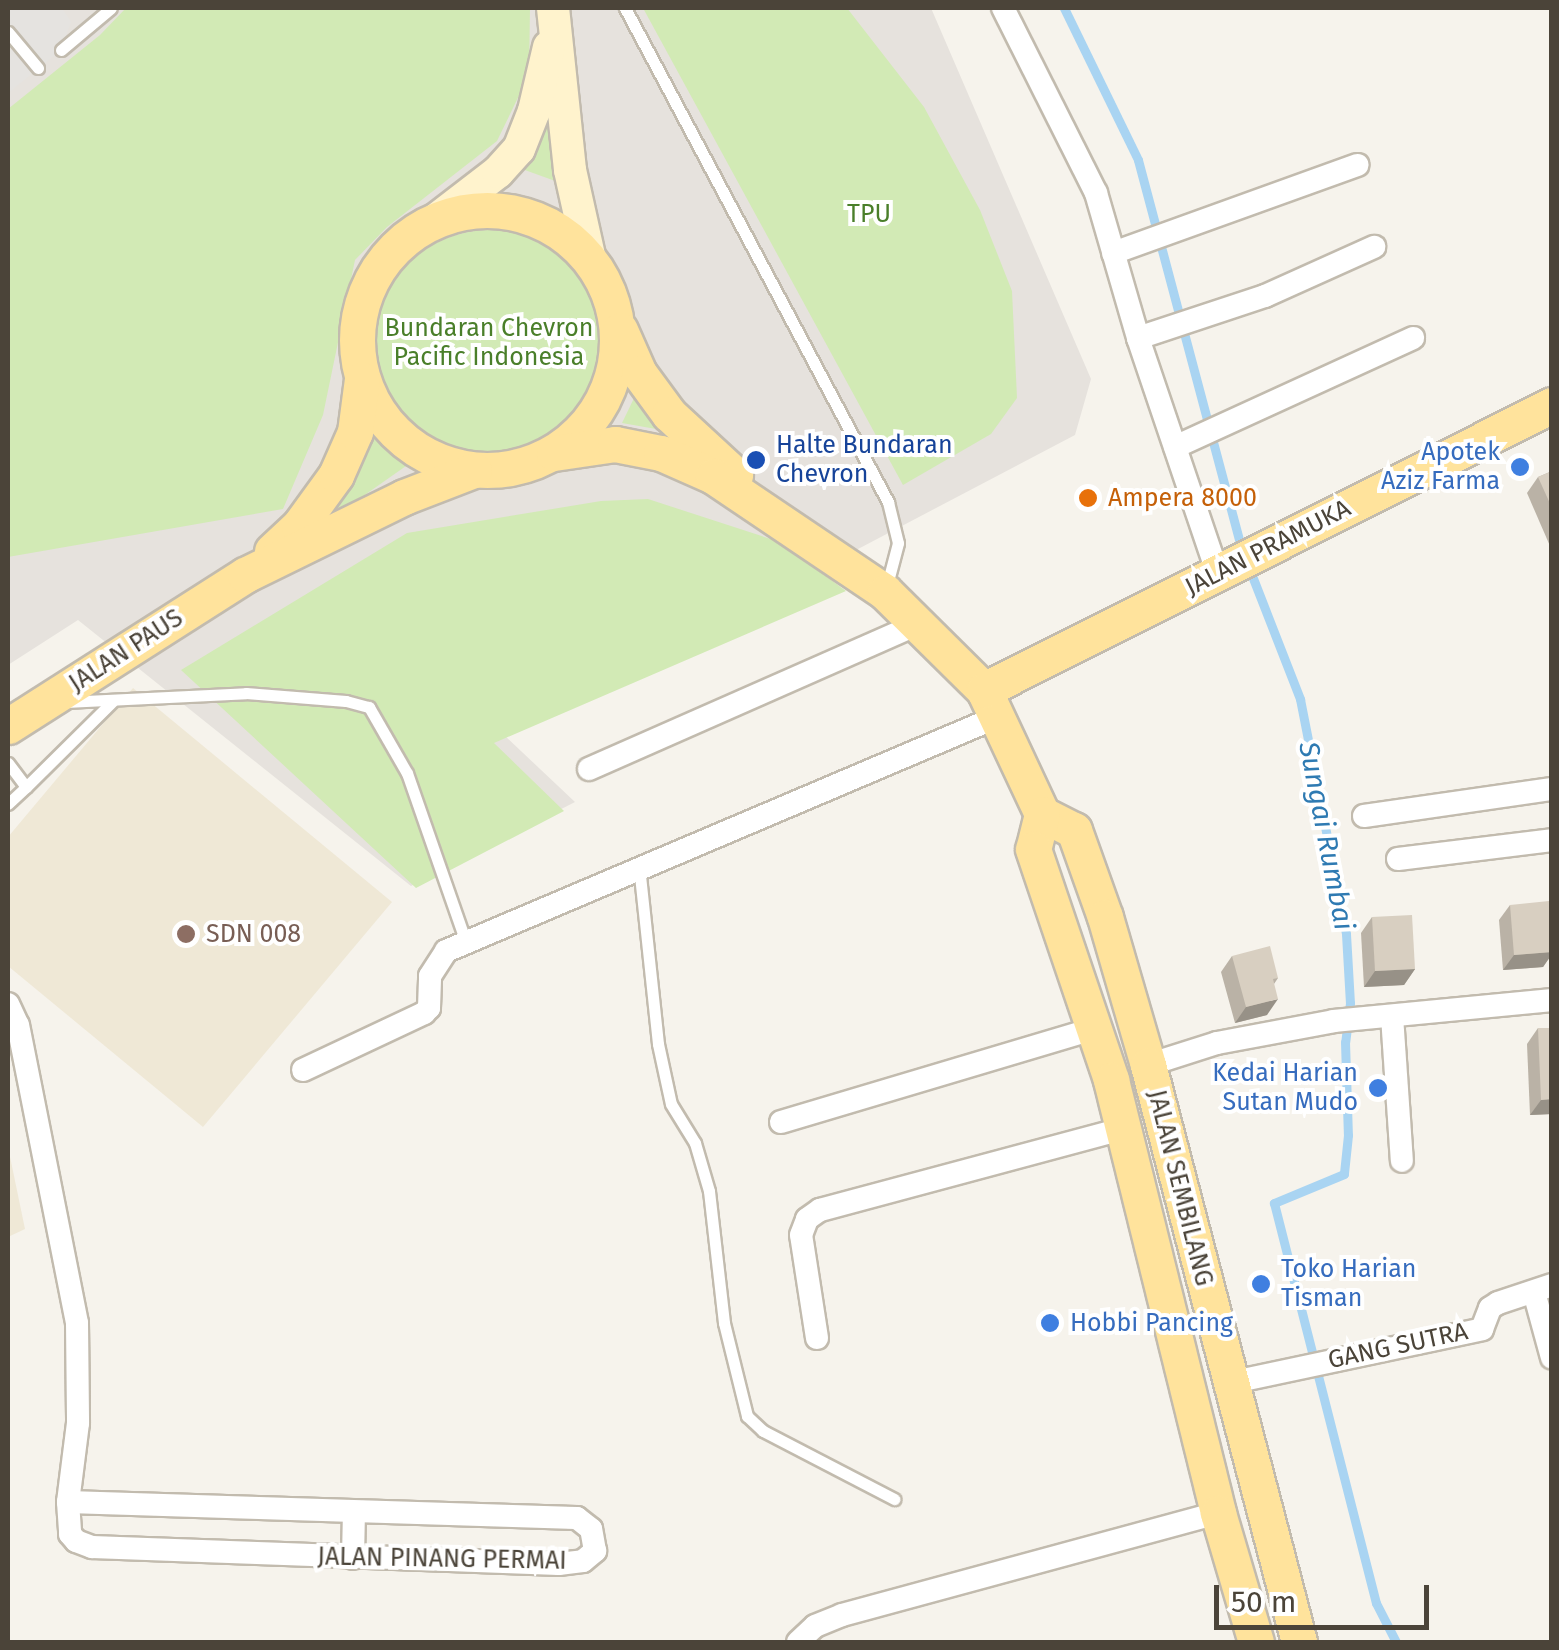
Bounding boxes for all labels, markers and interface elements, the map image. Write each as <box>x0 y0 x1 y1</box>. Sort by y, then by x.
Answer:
park label: TPU <box>847 199 891 229</box>
park label: Bundaran Chevron Pacific Indonesia <box>385 314 593 373</box>
place label: Halte Bundaran Chevron <box>776 431 953 490</box>
place label: Apotek Aziz Farma <box>1381 438 1500 497</box>
marker: Halte Bundaran Chevron <box>745 449 767 471</box>
marker: Apotek Aziz Farma <box>1509 456 1531 478</box>
place label: Ampera 8000 <box>1108 483 1257 513</box>
marker: Ampera 8000 <box>1077 487 1099 509</box>
street label: JALAN PRAMUKA <box>1180 493 1356 603</box>
street label: JALAN PAUS <box>64 603 188 699</box>
water label: Sungai Rumbai <box>1291 739 1361 933</box>
place label: SDN 008 <box>206 919 301 949</box>
marker: SDN 008 <box>175 923 197 945</box>
place label: Kedai Harian Sutan Mudo <box>1212 1059 1358 1118</box>
marker: Kedai Harian Sutan Mudo <box>1367 1077 1389 1099</box>
street label: JALAN SEMBILANG <box>1141 1087 1219 1289</box>
place label: Toko Harian Tisman <box>1281 1255 1416 1314</box>
marker: Toko Harian Tisman <box>1250 1273 1272 1295</box>
place label: Hobbi Pancing <box>1070 1308 1233 1338</box>
marker: Hobbi Pancing <box>1039 1312 1061 1334</box>
street label: GANG SUTRA <box>1325 1317 1471 1375</box>
street label: JALAN PINANG PERMAI <box>317 1542 567 1576</box>
scale bar <box>1219 1565 1434 1627</box>
text: 50 m <box>1231 1584 1296 1620</box>

